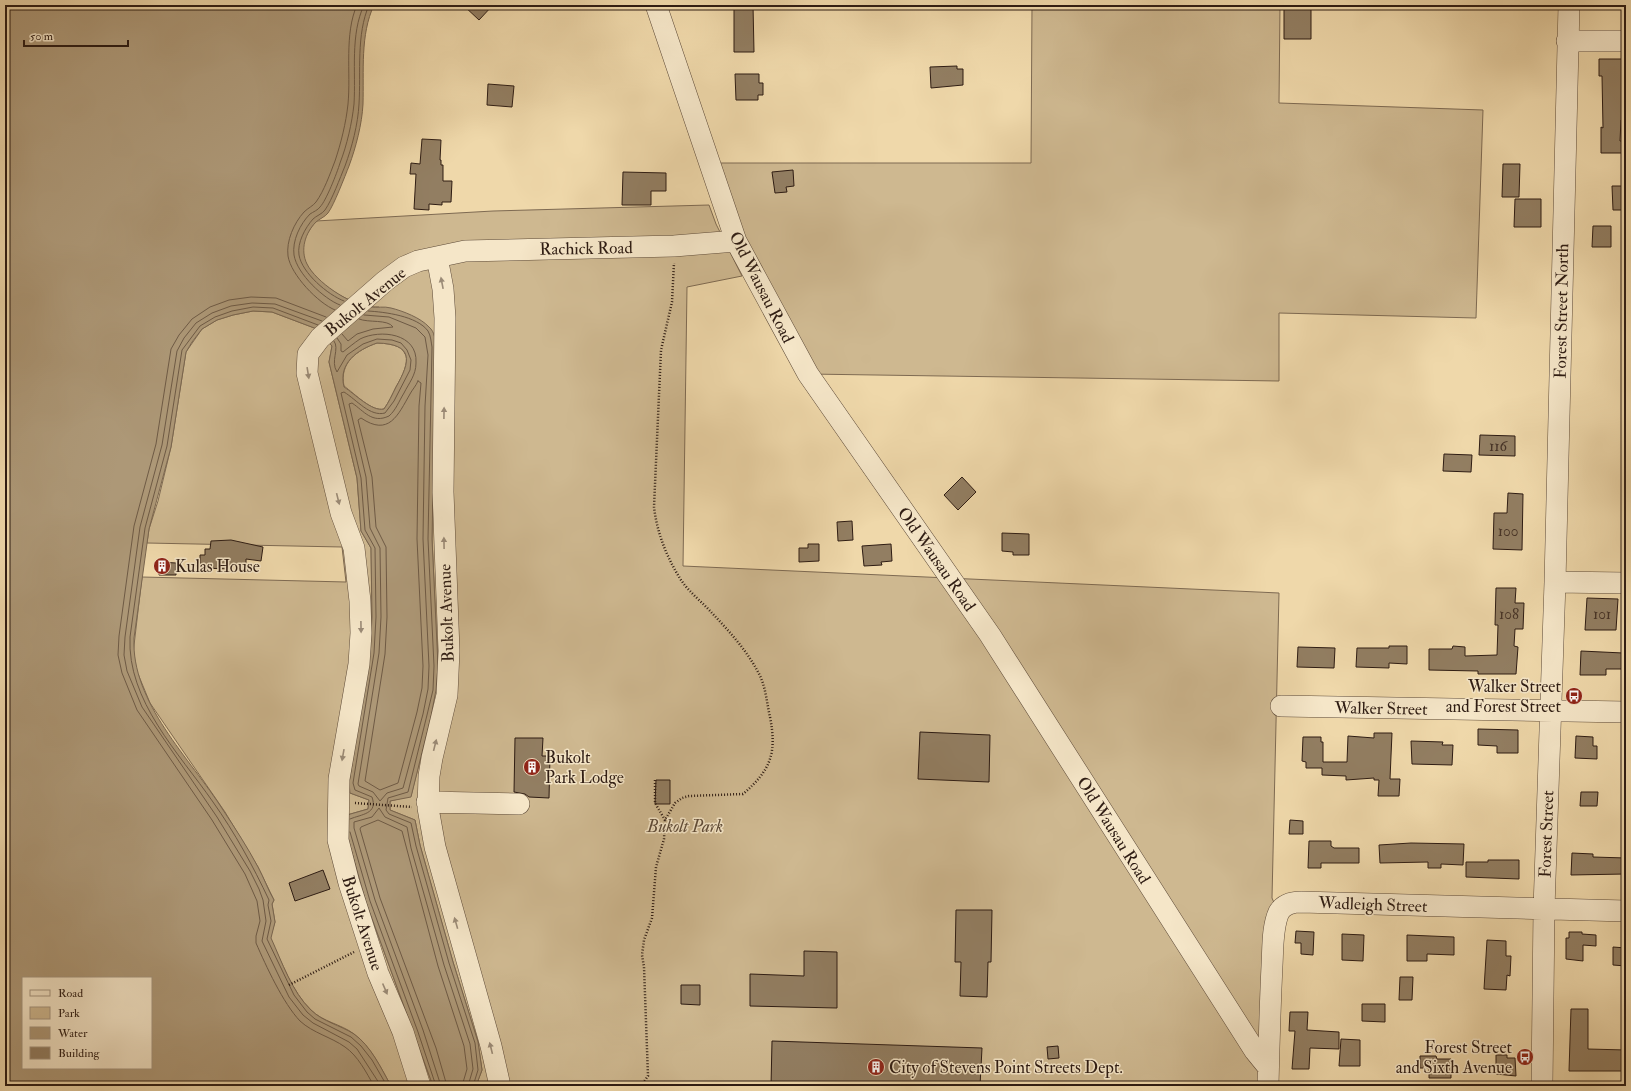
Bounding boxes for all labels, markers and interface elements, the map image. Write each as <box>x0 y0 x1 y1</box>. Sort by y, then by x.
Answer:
scale bar <box>24 22 128 48</box>
text: 50 m <box>30 29 54 44</box>
street label: Old Wausau Road <box>724 228 799 347</box>
street label: Rachick Road <box>539 237 634 260</box>
street label: Forest Street North <box>1550 243 1573 379</box>
street label: Bukolt Avenue <box>320 262 410 341</box>
one-way arrow <box>439 277 445 289</box>
one-way arrow <box>305 367 311 379</box>
one-way arrow <box>441 406 447 419</box>
house number: 116 <box>1489 437 1509 456</box>
one-way arrow <box>335 494 341 506</box>
street label: Old Wausau Road <box>893 503 981 616</box>
house number: 100 <box>1498 522 1518 541</box>
one-way arrow <box>441 536 447 549</box>
building icon: Kulas House <box>152 556 172 576</box>
place label: Kulas House <box>175 556 260 577</box>
street label: Bukolt Avenue <box>434 563 459 663</box>
house number: 108 <box>1499 605 1519 624</box>
house number: 101 <box>1593 605 1611 624</box>
one-way arrow <box>358 621 364 634</box>
place label: Walker Street and Forest Street <box>1446 676 1561 717</box>
bus stop icon: Walker Street and Forest Street <box>1564 686 1584 706</box>
street label: Walker Street <box>1333 697 1428 720</box>
one-way arrow <box>432 739 438 751</box>
place label: Bukolt Park Lodge <box>545 747 624 788</box>
one-way arrow <box>340 749 346 761</box>
building icon: Bukolt Park Lodge <box>522 757 542 777</box>
street label: Old Wausau Road <box>1072 773 1155 888</box>
street label: Forest Street <box>1534 789 1559 878</box>
park label: Bukolt Park <box>646 816 723 837</box>
street label: Bukolt Avenue <box>337 873 388 973</box>
street label: Wadleigh Street <box>1317 892 1428 917</box>
one-way arrow <box>453 917 459 929</box>
legend <box>22 977 152 1069</box>
one-way arrow <box>382 983 388 994</box>
text: Road <box>58 986 83 1001</box>
text: Park <box>58 1006 80 1021</box>
text: Water <box>57 1026 88 1041</box>
place label: Forest Street and Sixth Avenue <box>1396 1037 1512 1078</box>
one-way arrow <box>488 1042 494 1054</box>
text: Building <box>58 1046 101 1061</box>
bus stop icon: Forest Street and Sixth Avenue <box>1515 1047 1535 1067</box>
building icon: City of Stevens Point Streets Dept. <box>866 1057 886 1077</box>
place label: City of Stevens Point Streets Dept. <box>889 1057 1123 1079</box>

